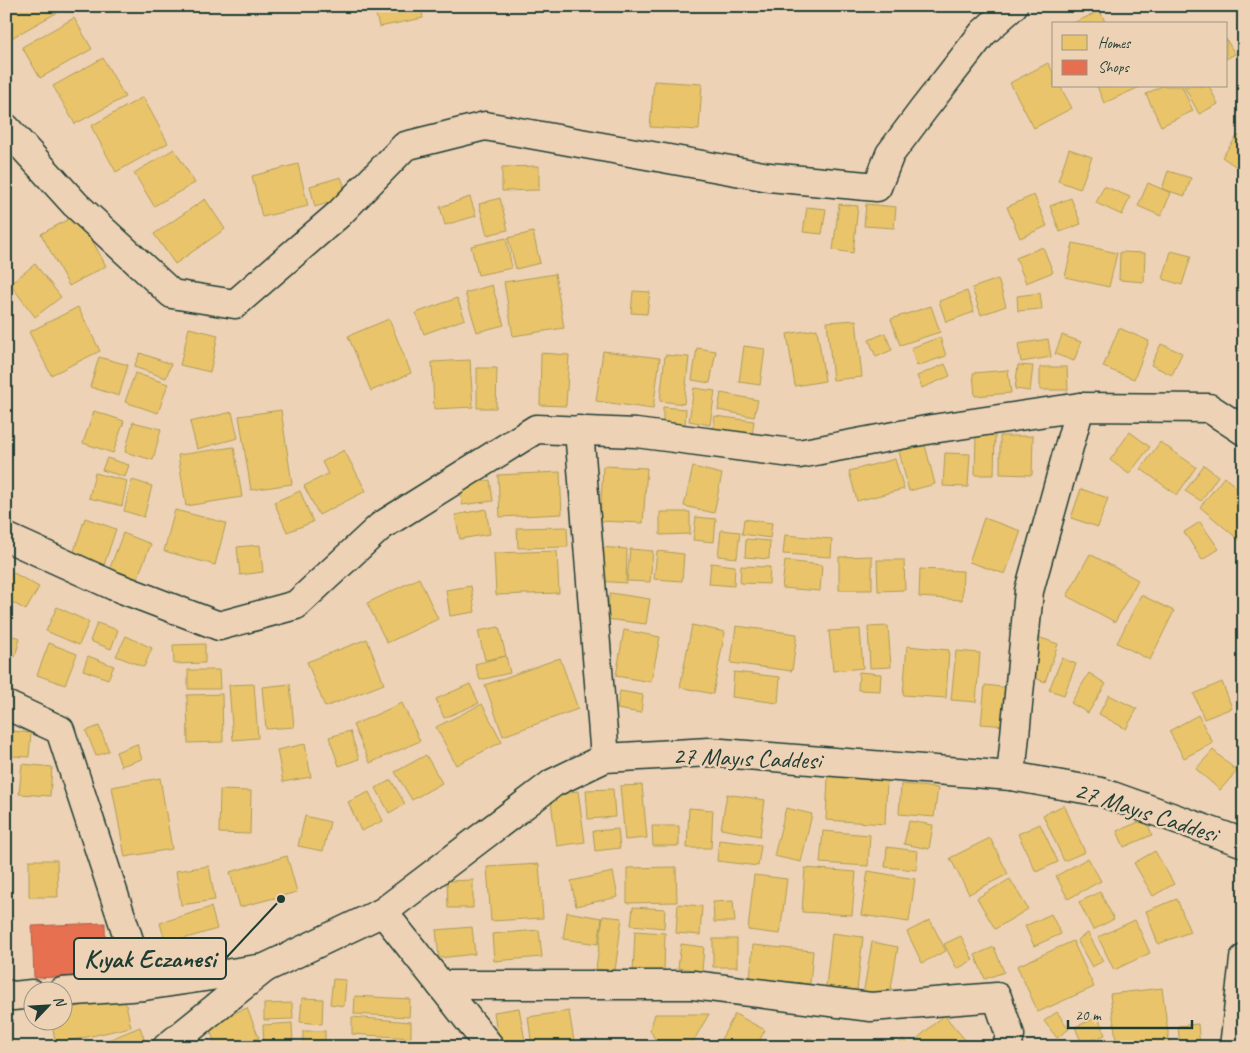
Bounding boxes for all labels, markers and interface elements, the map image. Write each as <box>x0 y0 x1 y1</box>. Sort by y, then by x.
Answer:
legend <box>1052 22 1228 88</box>
text: Homes <box>1098 34 1132 53</box>
text: Shops <box>1098 58 1131 77</box>
street label: 27 Mayıs Caddesi <box>672 739 825 777</box>
street label: 27 Mayıs Caddesi <box>1070 774 1225 851</box>
callout: Kıyak Eczanesi <box>74 938 226 979</box>
text: Kıyak Eczanesi <box>84 942 220 975</box>
north arrow <box>22 980 72 1030</box>
text: N <box>50 993 70 1010</box>
scale bar <box>1068 998 1191 1030</box>
text: 20 m <box>1075 1006 1102 1025</box>

